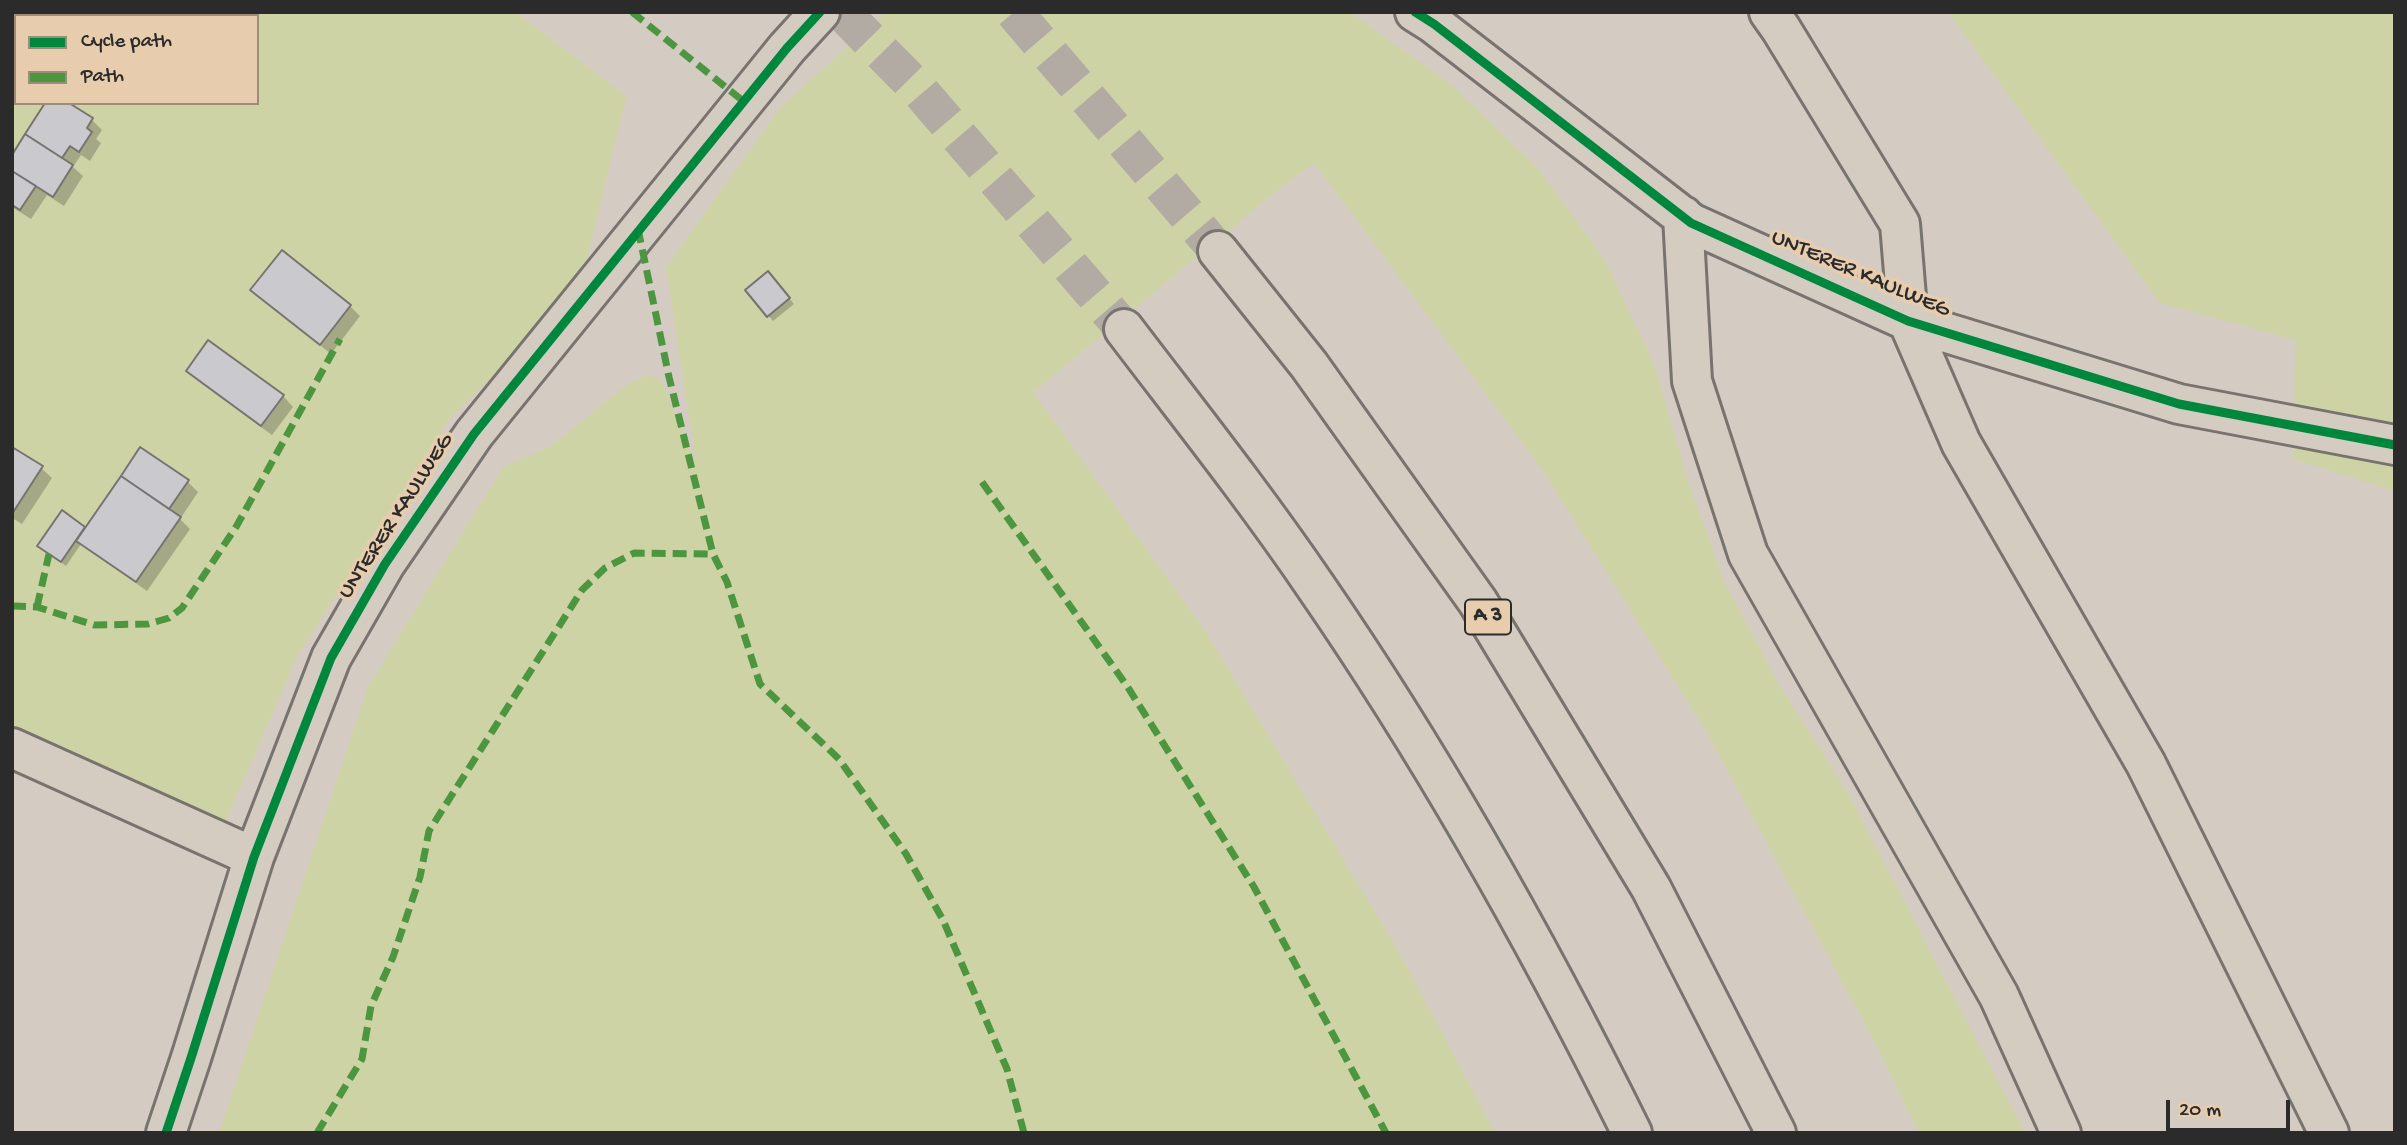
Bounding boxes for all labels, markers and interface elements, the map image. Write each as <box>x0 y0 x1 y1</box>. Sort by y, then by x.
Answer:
legend <box>14 14 259 105</box>
text: Cycle path <box>81 30 172 55</box>
text: Path <box>81 65 124 90</box>
street label: UNTERER KAULWEG <box>1766 225 1954 325</box>
street label: UNTERER KAULWEG <box>333 429 461 605</box>
road number: A 3 <box>1465 600 1511 634</box>
scale bar <box>2169 1086 2293 1130</box>
text: 20 m <box>2179 1099 2221 1124</box>

